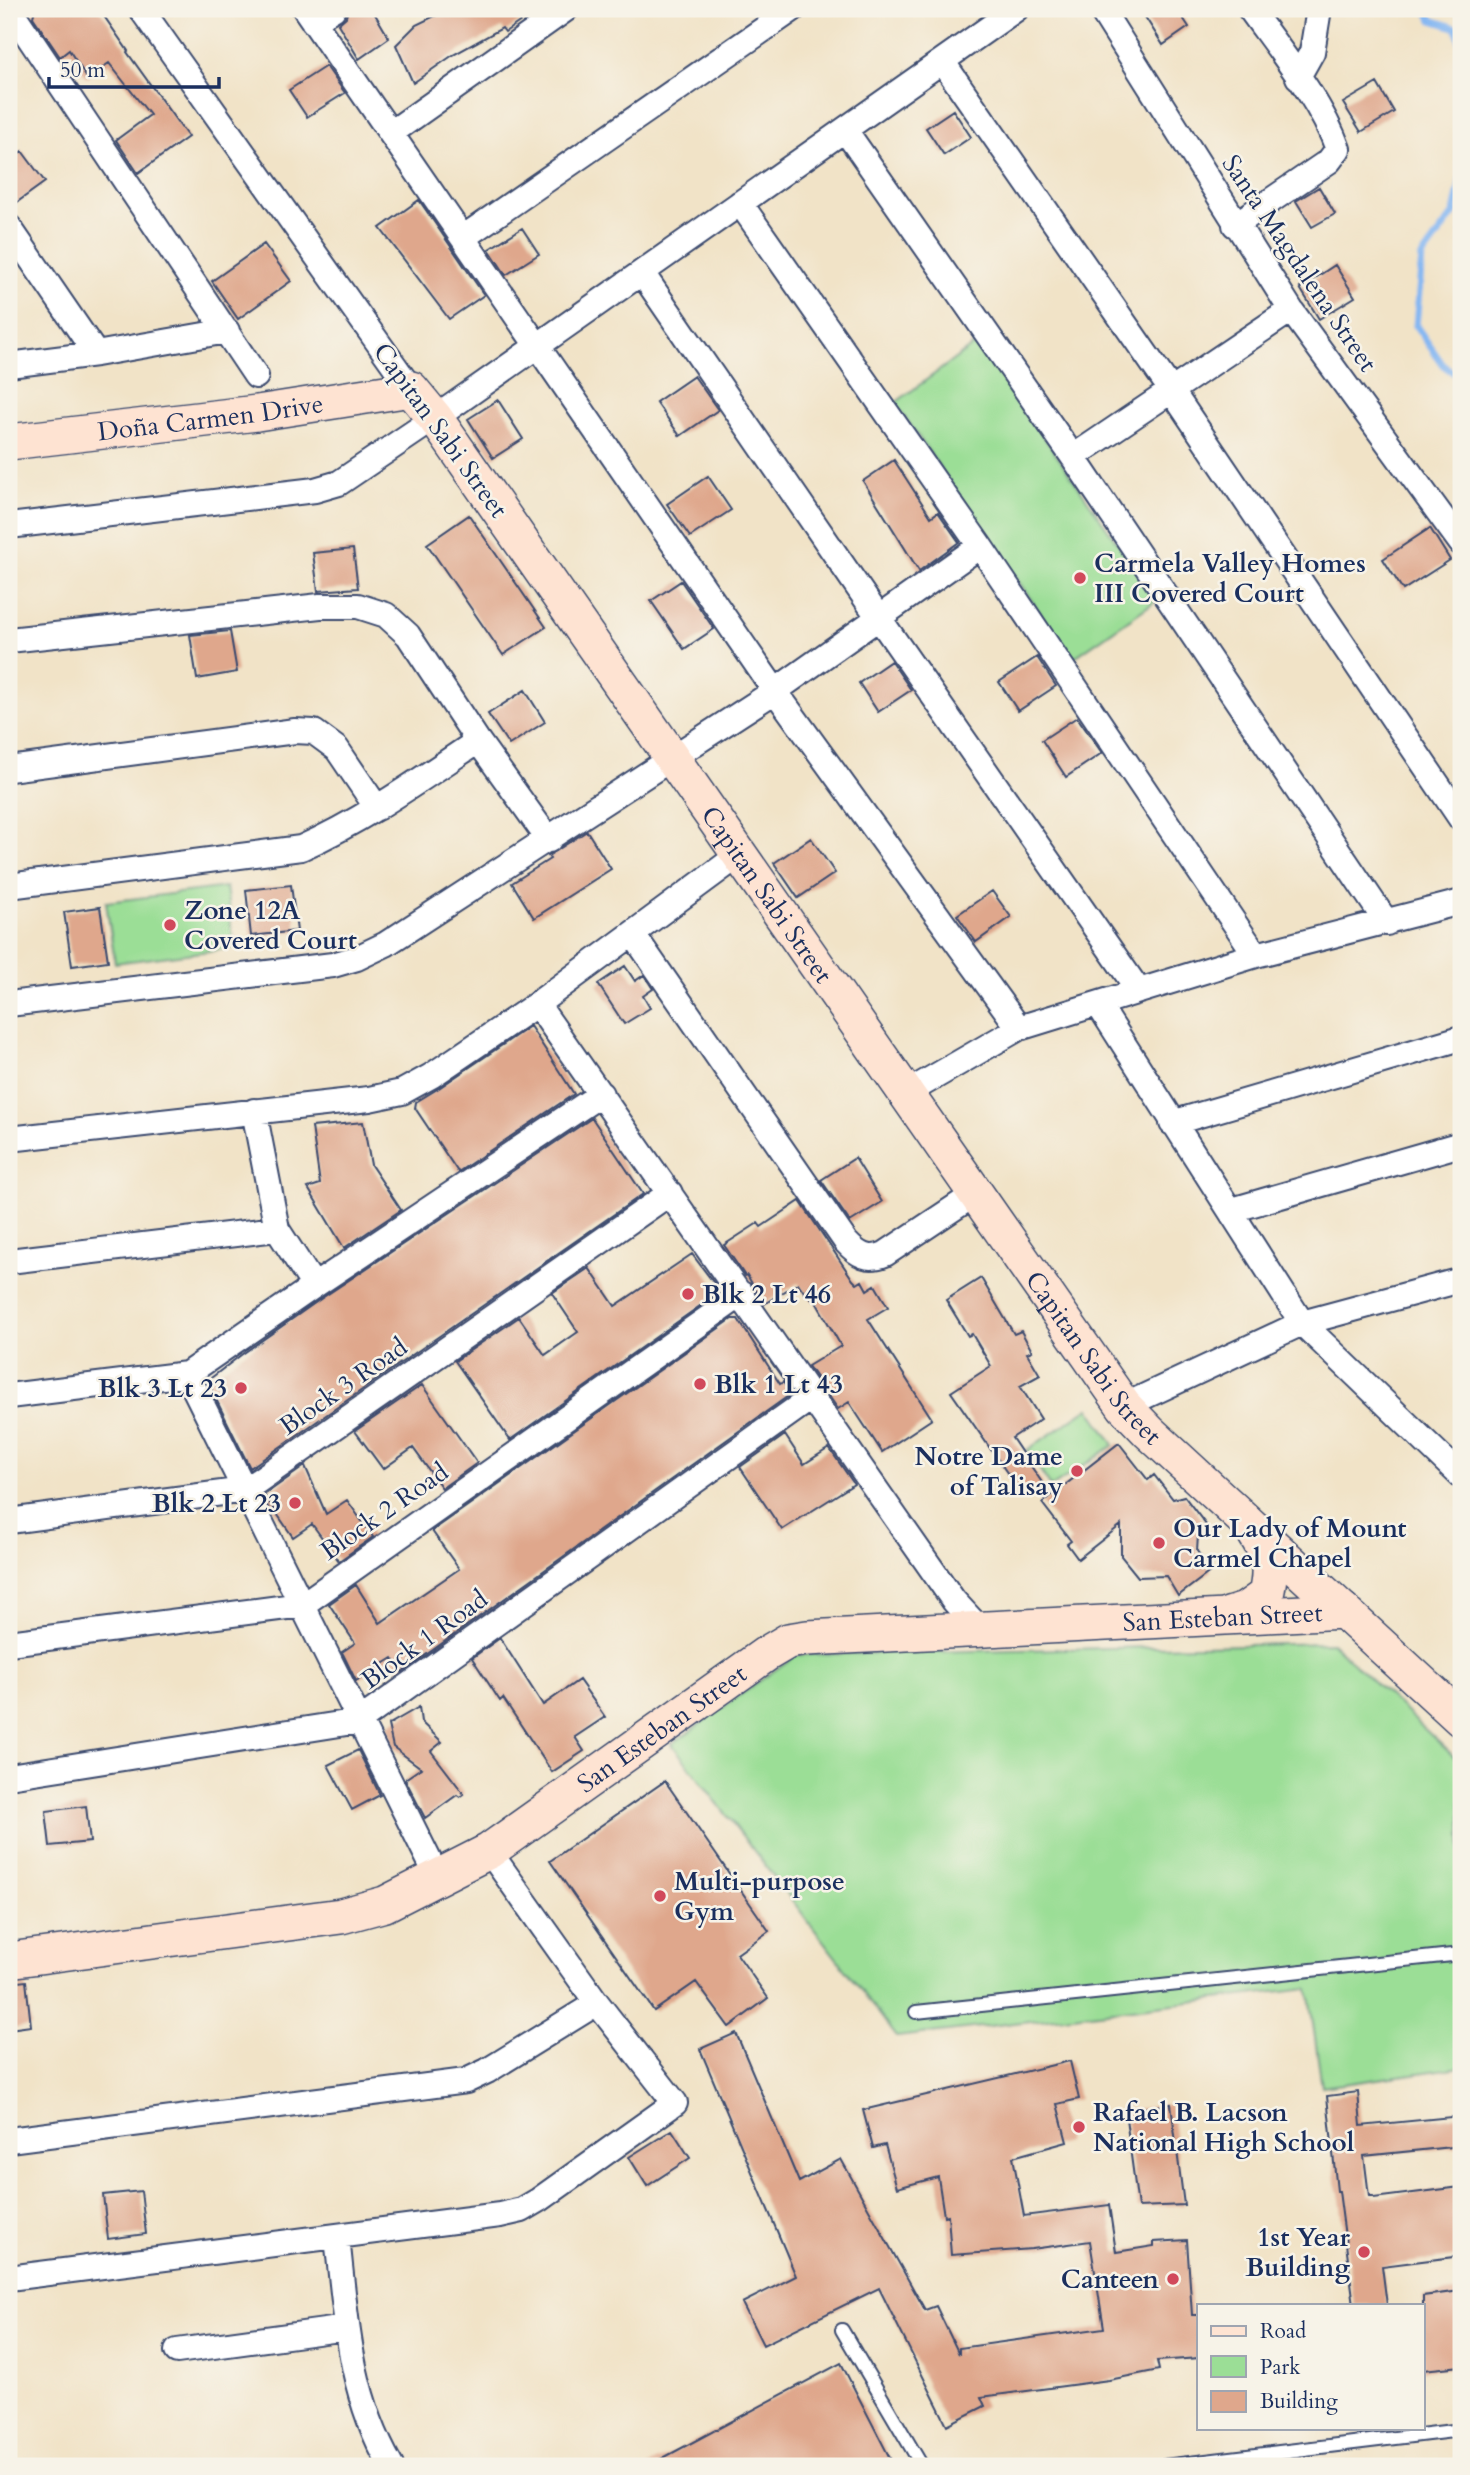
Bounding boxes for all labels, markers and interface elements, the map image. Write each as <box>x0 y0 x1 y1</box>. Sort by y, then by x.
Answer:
scale bar <box>49 46 219 90</box>
text: 50 m <box>60 56 105 85</box>
street label: Santa Magdalena Street <box>1214 148 1385 379</box>
street label: Capitan Sabi Street <box>365 336 516 525</box>
street label: Doña Carmen Drive <box>96 386 326 450</box>
place label: Carmela Valley Homes III Covered Court <box>1094 546 1366 611</box>
marker: Carmela Valley Homes III Covered Court <box>1072 570 1088 586</box>
street label: Capitan Sabi Street <box>693 799 841 990</box>
place label: Zone 12A Covered Court <box>184 893 357 958</box>
marker: Zone 12A Covered Court <box>162 917 178 933</box>
street label: Capitan Sabi Street <box>1017 1264 1169 1453</box>
place label: Blk 2 Lt 46 <box>702 1277 831 1312</box>
marker: Blk 2 Lt 46 <box>680 1286 696 1302</box>
street label: Block 3 Road <box>272 1329 414 1443</box>
place label: Blk 1 Lt 43 <box>714 1367 843 1402</box>
place label: Blk 3 Lt 23 <box>98 1371 227 1406</box>
marker: Blk 1 Lt 43 <box>692 1376 708 1392</box>
marker: Blk 3 Lt 23 <box>233 1380 249 1396</box>
place label: Notre Dame of Talisay <box>914 1439 1063 1504</box>
street label: Block 2 Road <box>313 1454 455 1568</box>
marker: Notre Dame of Talisay <box>1069 1463 1085 1479</box>
place label: Blk 2 Lt 23 <box>152 1486 281 1521</box>
marker: Blk 2 Lt 23 <box>287 1495 303 1511</box>
place label: Our Lady of Mount Carmel Chapel <box>1173 1511 1407 1576</box>
marker: Our Lady of Mount Carmel Chapel <box>1151 1535 1167 1551</box>
street label: Block 1 Road <box>354 1582 495 1697</box>
street label: San Esteban Street <box>1122 1595 1324 1640</box>
street label: San Esteban Street <box>570 1656 754 1801</box>
place label: Multi-purpose Gym <box>674 1864 845 1929</box>
marker: Multi-purpose Gym <box>652 1888 668 1904</box>
place label: Rafael B. Lacson National High School <box>1093 2095 1355 2160</box>
marker: Rafael B. Lacson National High School <box>1071 2119 1087 2135</box>
place label: 1st Year Building <box>1246 2220 1351 2285</box>
marker: 1st Year Building <box>1356 2244 1372 2260</box>
place label: Canteen <box>1061 2262 1159 2297</box>
marker: Canteen <box>1165 2271 1181 2287</box>
legend <box>1197 2304 1424 2430</box>
text: Road <box>1260 2317 1306 2346</box>
text: Park <box>1260 2353 1301 2382</box>
text: Building <box>1260 2387 1338 2416</box>

